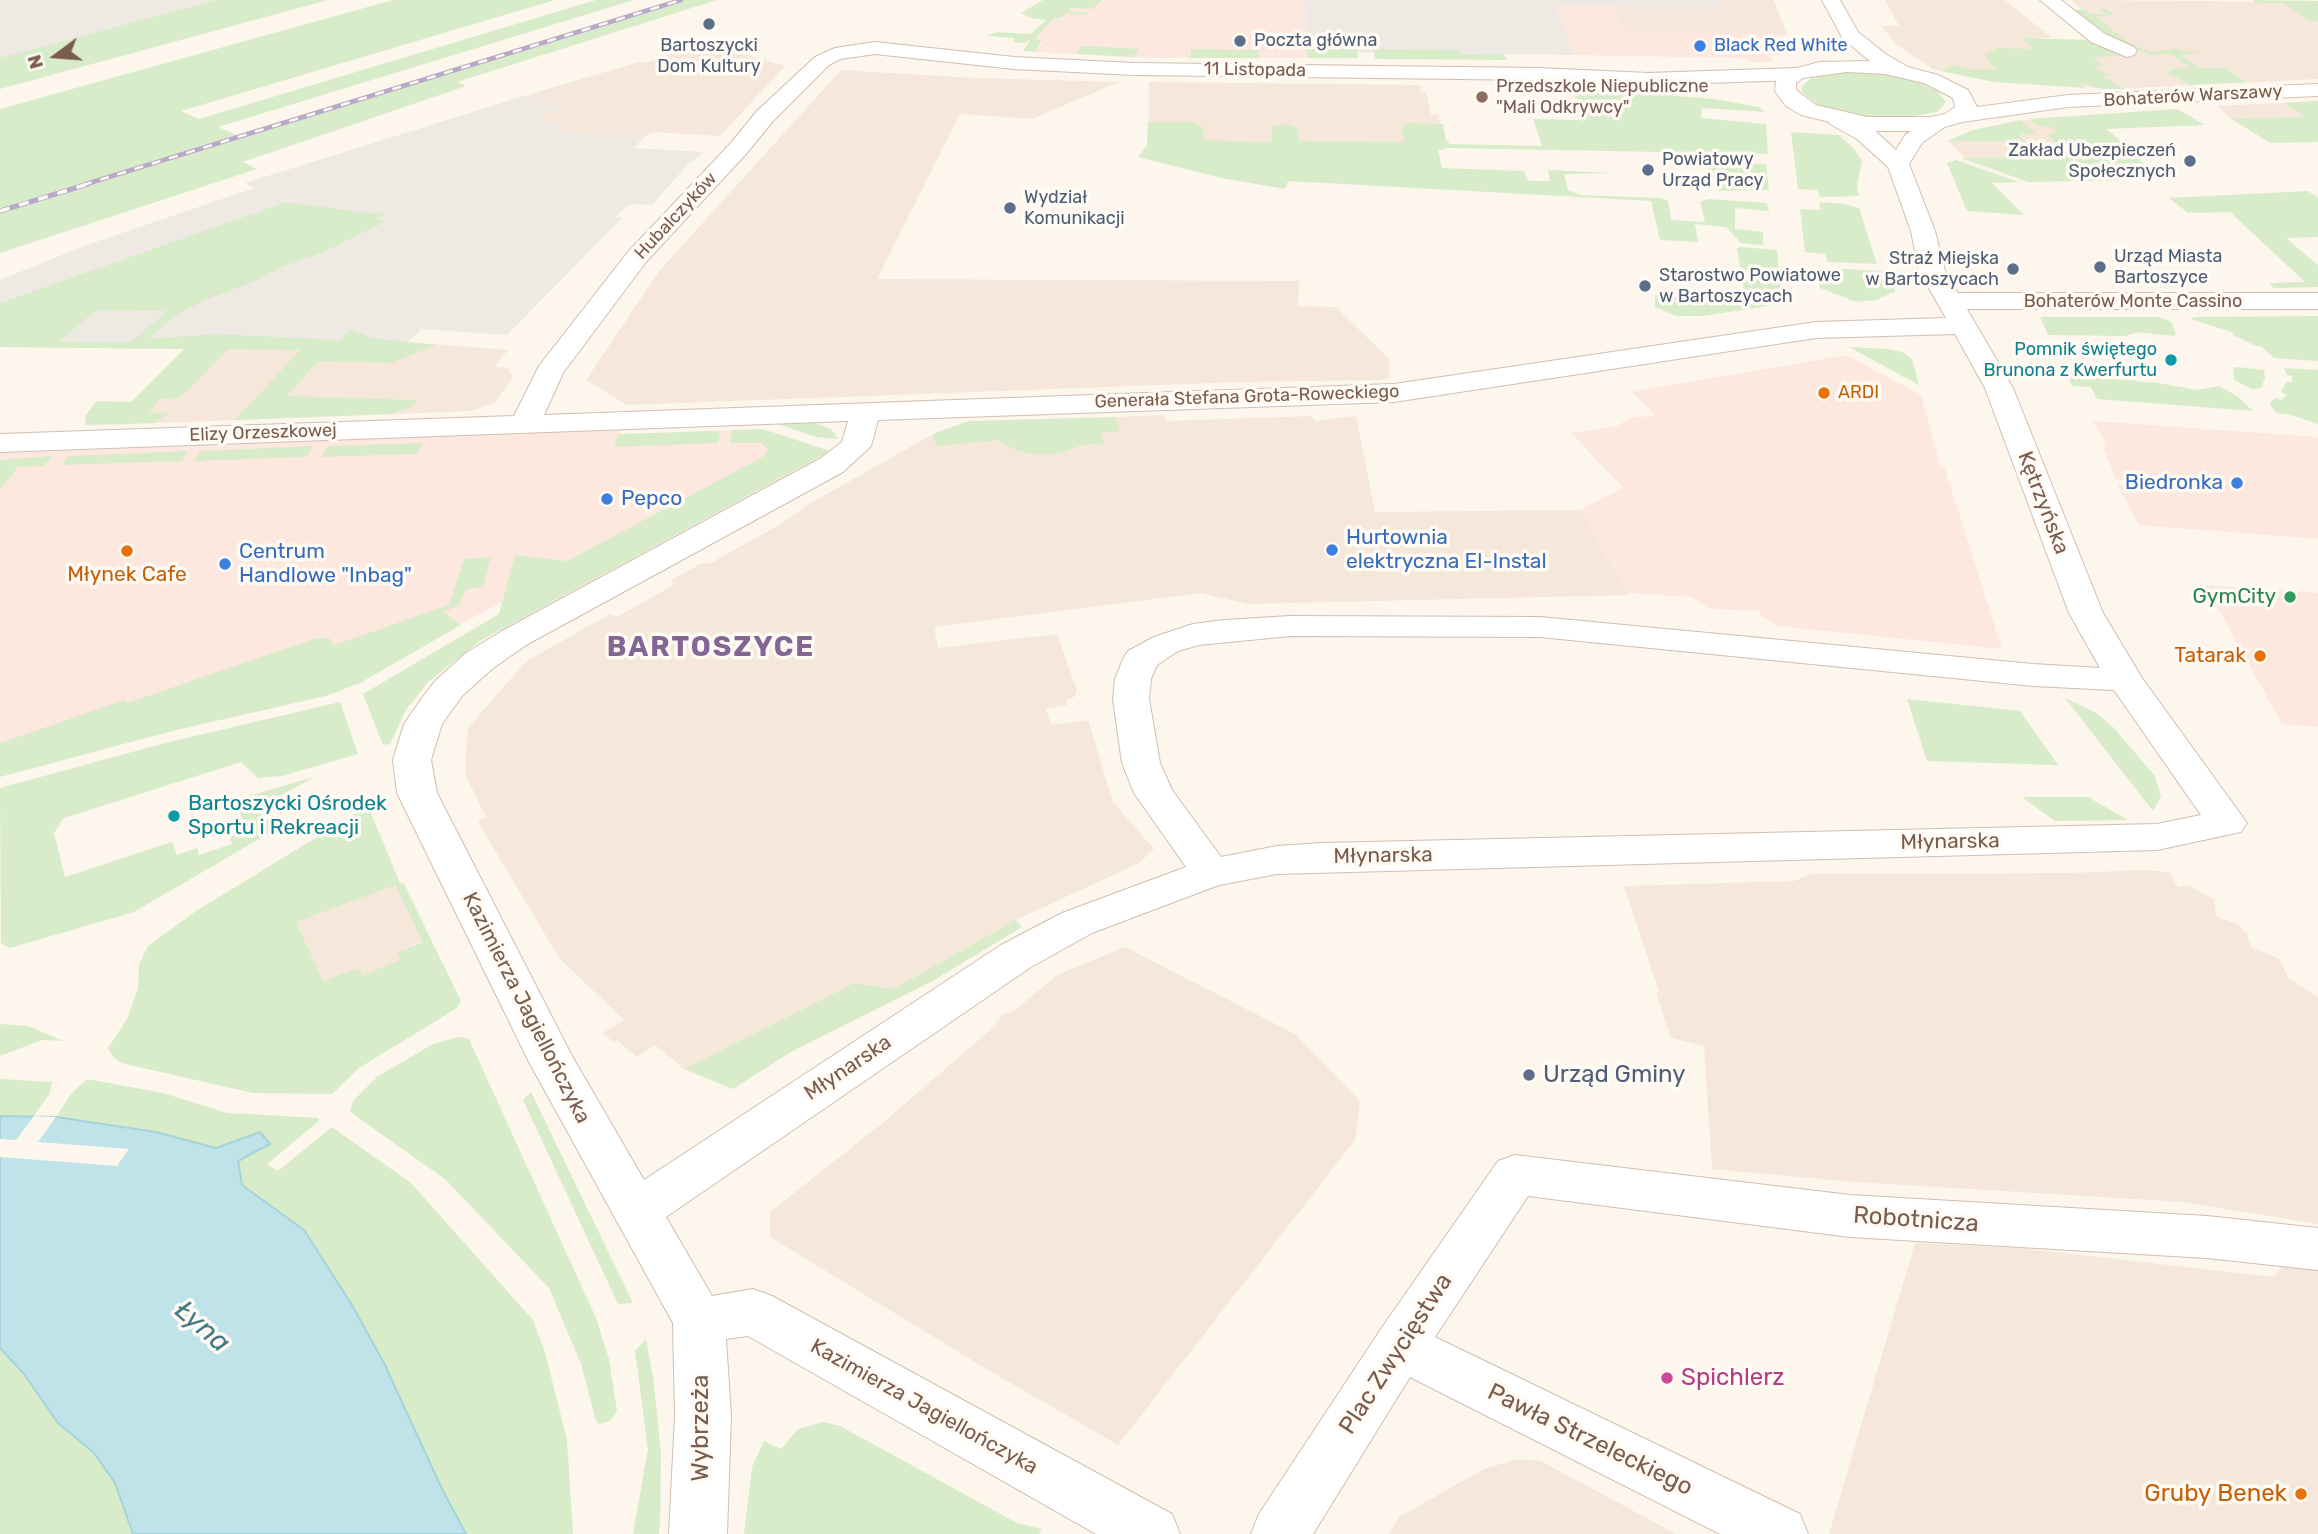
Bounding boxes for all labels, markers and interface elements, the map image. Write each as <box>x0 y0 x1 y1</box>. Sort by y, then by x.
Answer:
marker: Bartoszycki Dom Kultury <box>701 16 717 32</box>
north arrow <box>21 21 91 91</box>
place label: Poczta główna <box>1254 30 1377 52</box>
marker: Poczta główna <box>1232 33 1248 49</box>
place label: Bartoszycki Dom Kultury <box>657 35 761 78</box>
place label: Black Red White <box>1714 35 1848 57</box>
marker: Black Red White <box>1692 38 1708 54</box>
text: N <box>22 52 48 72</box>
street label: 11 Listopada <box>1204 58 1306 82</box>
place label: Przedszkole Niepubliczne "Mali Odkrywcy" <box>1496 76 1709 119</box>
street label: Bohaterów Warszawy <box>2103 81 2283 111</box>
marker: Przedszkole Niepubliczne "Mali Odkrywcy" <box>1474 89 1490 105</box>
place label: Zakład Ubezpieczeń Społecznych <box>2008 140 2176 182</box>
place label: Powiatowy Urząd Pracy <box>1662 149 1763 192</box>
marker: Zakład Ubezpieczeń Społecznych <box>2182 153 2198 169</box>
marker: Powiatowy Urząd Pracy <box>1640 162 1656 178</box>
street label: Hubalczyków <box>630 168 722 264</box>
place label: Wydział Komunikacji <box>1024 187 1125 230</box>
marker: Wydział Komunikacji <box>1002 200 1018 216</box>
place label: Urząd Miasta Bartoszyce <box>2114 246 2222 288</box>
place label: Straż Miejska w Bartoszycach <box>1865 248 1999 290</box>
marker: Urząd Miasta Bartoszyce <box>2092 259 2108 275</box>
marker: Straż Miejska w Bartoszycach <box>2005 261 2021 277</box>
place label: Starostwo Powiatowe w Bartoszycach <box>1659 265 1841 308</box>
marker: Starostwo Powiatowe w Bartoszycach <box>1637 278 1653 294</box>
street label: Bohaterów Monte Cassino <box>2024 291 2242 313</box>
place label: Pomnik świętego Brunona z Kwerfurtu <box>1984 339 2157 382</box>
marker: Pomnik świętego Brunona z Kwerfurtu <box>2163 352 2179 368</box>
street label: Generała Stefana Grota-Roweckiego <box>1094 381 1400 413</box>
place label: ARDI <box>1838 382 1879 404</box>
marker: ARDI <box>1816 385 1832 401</box>
street label: Elizy Orzeszkowej <box>189 420 337 446</box>
street label: Kętrzyńska <box>2012 448 2074 558</box>
place label: Biedronka <box>2125 470 2223 496</box>
marker: Biedronka <box>2229 475 2245 491</box>
place label: Pepco <box>621 486 682 512</box>
marker: Pepco <box>599 491 615 507</box>
place label: Hurtownia elektryczna El-Instal <box>1346 525 1547 575</box>
place label: Centrum Handlowe "Inbag" <box>239 539 412 589</box>
marker: Hurtownia elektryczna El-Instal <box>1324 542 1340 558</box>
marker: Młynek Cafe <box>119 543 135 559</box>
marker: Centrum Handlowe "Inbag" <box>217 556 233 572</box>
place label: Młynek Cafe <box>67 562 187 588</box>
place label: GymCity <box>2193 584 2276 610</box>
marker: GymCity <box>2282 589 2298 605</box>
district label: BARTOSZYCE <box>608 631 814 665</box>
place label: Tatarak <box>2174 643 2246 669</box>
marker: Tatarak <box>2252 648 2268 664</box>
place label: Bartoszycki Ośrodek Sportu i Rekreacji <box>188 791 387 841</box>
marker: Bartoszycki Ośrodek Sportu i Rekreacji <box>166 808 182 824</box>
street label: Młynarska <box>1900 829 2000 855</box>
street label: Młynarska <box>1333 843 1433 869</box>
street label: Kazimierza Jagiellończyka <box>457 888 595 1128</box>
street label: Młynarska <box>800 1030 896 1106</box>
place label: Urząd Gminy <box>1543 1061 1685 1089</box>
marker: Urząd Gminy <box>1521 1067 1537 1083</box>
street label: Robotnicza <box>1852 1201 1980 1239</box>
street label: Plac Zwycięstwa <box>1333 1268 1459 1440</box>
water label: Łyna <box>168 1294 236 1360</box>
street label: Kazimierza Jagiellończyka <box>806 1334 1042 1480</box>
place label: Spichlerz <box>1681 1364 1785 1392</box>
marker: Spichlerz <box>1659 1370 1675 1386</box>
street label: Wybrzeża <box>687 1375 715 1481</box>
street label: Pawła Strzeleckiego <box>1483 1378 1697 1502</box>
place label: Gruby Benek <box>2144 1480 2287 1508</box>
marker: Gruby Benek <box>2293 1486 2309 1502</box>

